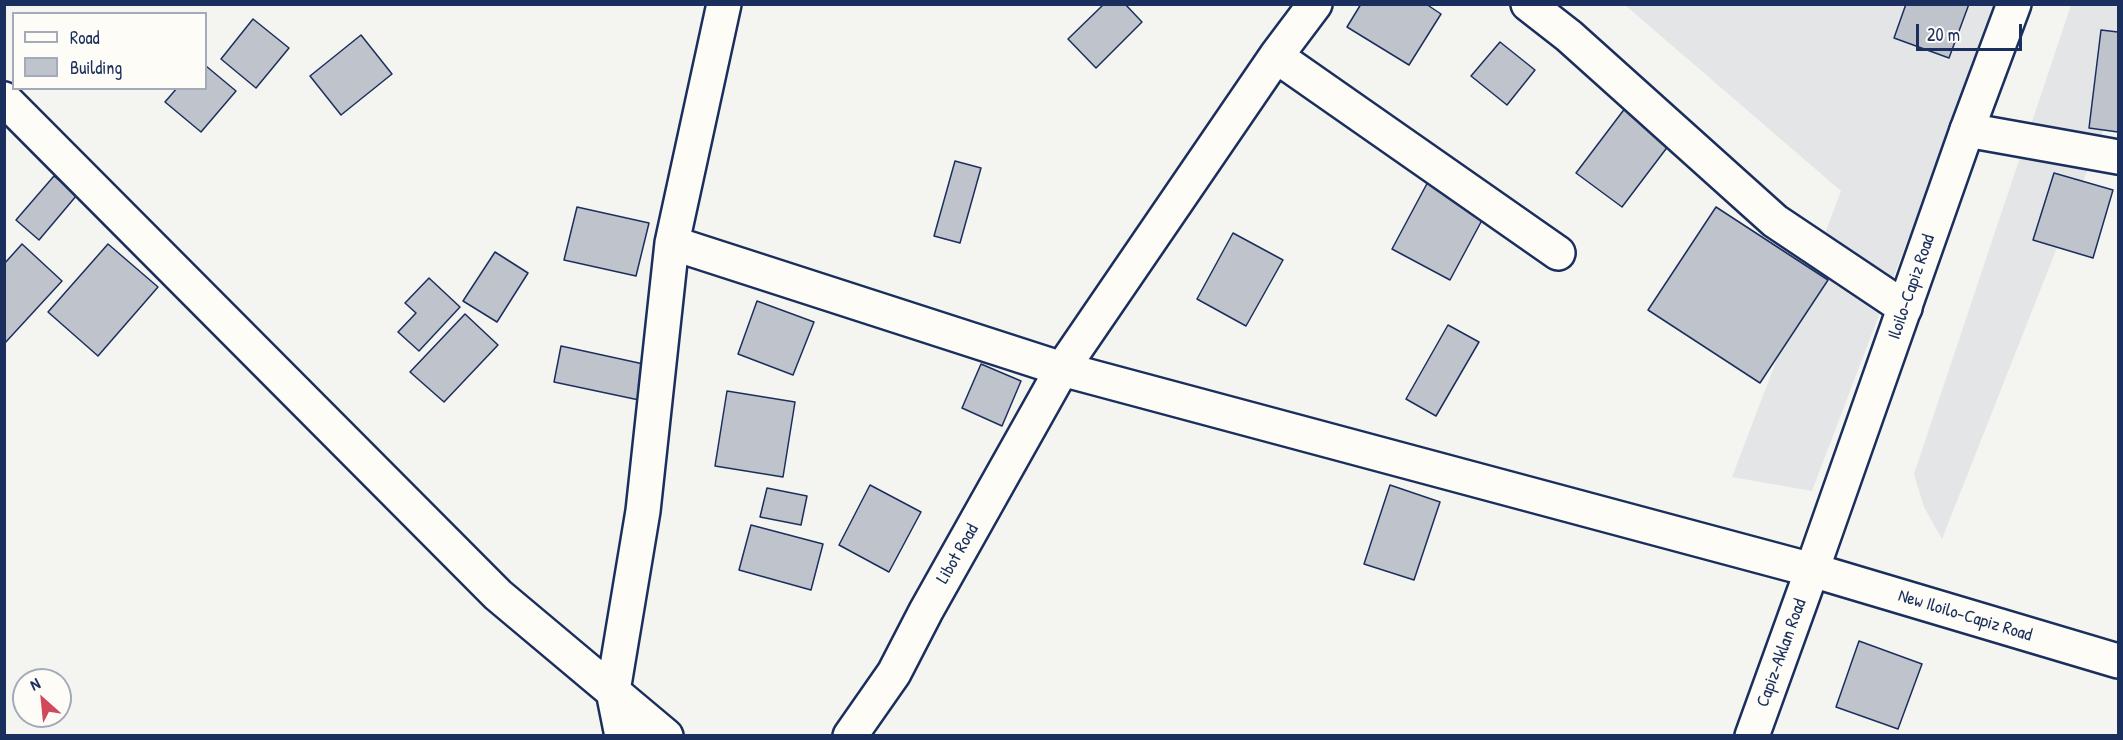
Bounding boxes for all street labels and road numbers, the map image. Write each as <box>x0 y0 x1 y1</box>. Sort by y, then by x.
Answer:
street label: Iloilo-Capiz Road <box>1884 232 1940 342</box>
street label: Libot Road <box>932 520 984 588</box>
street label: New Iloilo-Capiz Road <box>1895 585 2035 647</box>
street label: Capiz-Aklan Road <box>1752 596 1812 710</box>

